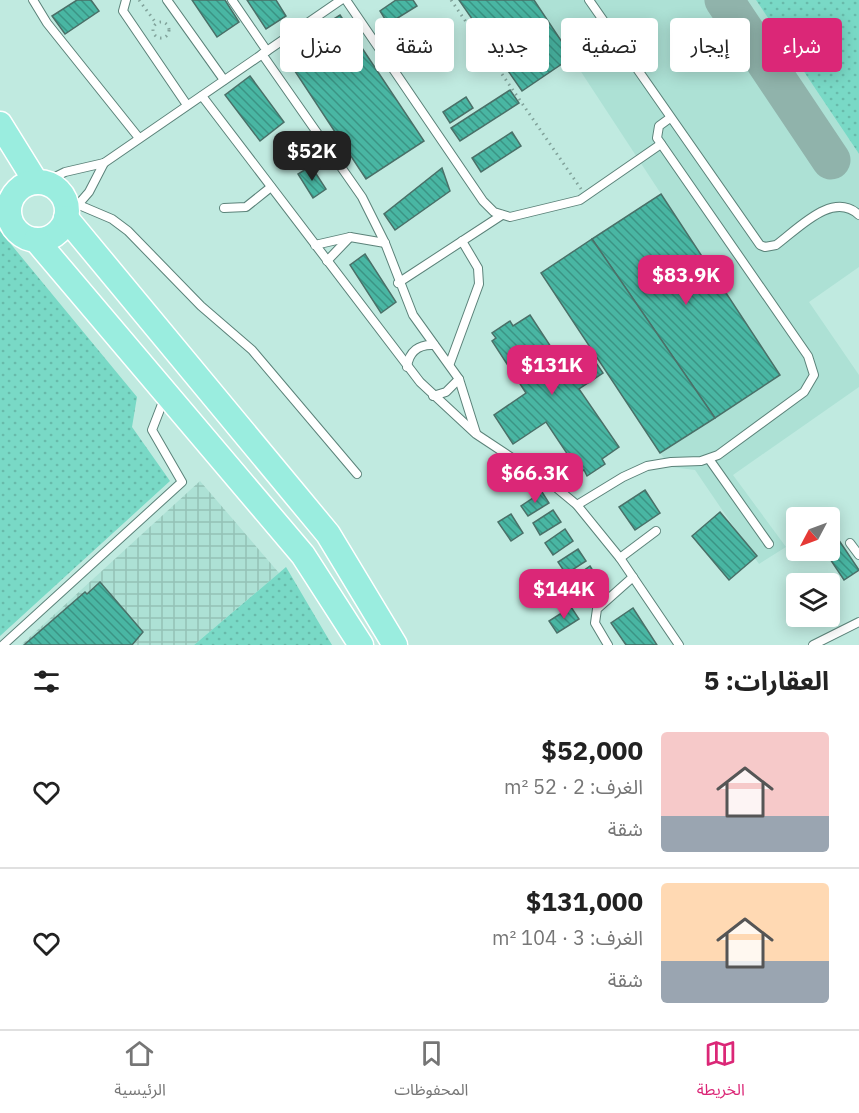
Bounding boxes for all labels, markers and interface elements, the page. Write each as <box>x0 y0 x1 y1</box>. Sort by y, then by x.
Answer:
chip: منزل <box>280 18 363 72</box>
chip: شقة <box>375 18 454 72</box>
chip: جديد <box>466 18 549 72</box>
chip: تصفية <box>561 18 658 72</box>
chip: إيجار <box>670 18 750 72</box>
chip: شراء <box>762 18 842 72</box>
pin: $52K <box>276 131 348 182</box>
text: $52K <box>287 137 337 164</box>
pin: $83.9K <box>637 255 735 306</box>
text: $83.9K <box>652 261 720 288</box>
pin: $131K <box>510 345 594 396</box>
text: $131K <box>521 351 583 378</box>
pin: $66.3K <box>486 453 584 504</box>
text: $66.3K <box>501 459 569 486</box>
north arrow <box>786 507 840 561</box>
map controls <box>786 507 840 627</box>
pin: $144K <box>522 569 606 620</box>
button: layers <box>786 573 840 627</box>
text: $144K <box>533 575 595 602</box>
text: العقارات: 5 <box>704 663 829 697</box>
icon: filters <box>30 665 63 698</box>
text: $52,000 <box>541 733 643 767</box>
icon: home <box>709 756 781 828</box>
text: الغرف: 2 · 52 m² <box>504 773 643 800</box>
icon: heart <box>30 776 63 809</box>
text: شقة <box>608 815 643 842</box>
text: $131,000 <box>526 884 643 918</box>
icon: home <box>709 907 781 979</box>
text: الغرف: 3 · 104 m² <box>492 924 643 951</box>
icon: heart <box>30 927 63 960</box>
text: شقة <box>608 966 643 993</box>
tab: الرئيسية <box>114 1037 166 1107</box>
tab: المحفوظات <box>394 1037 468 1107</box>
tab: الخريطة <box>697 1037 745 1107</box>

